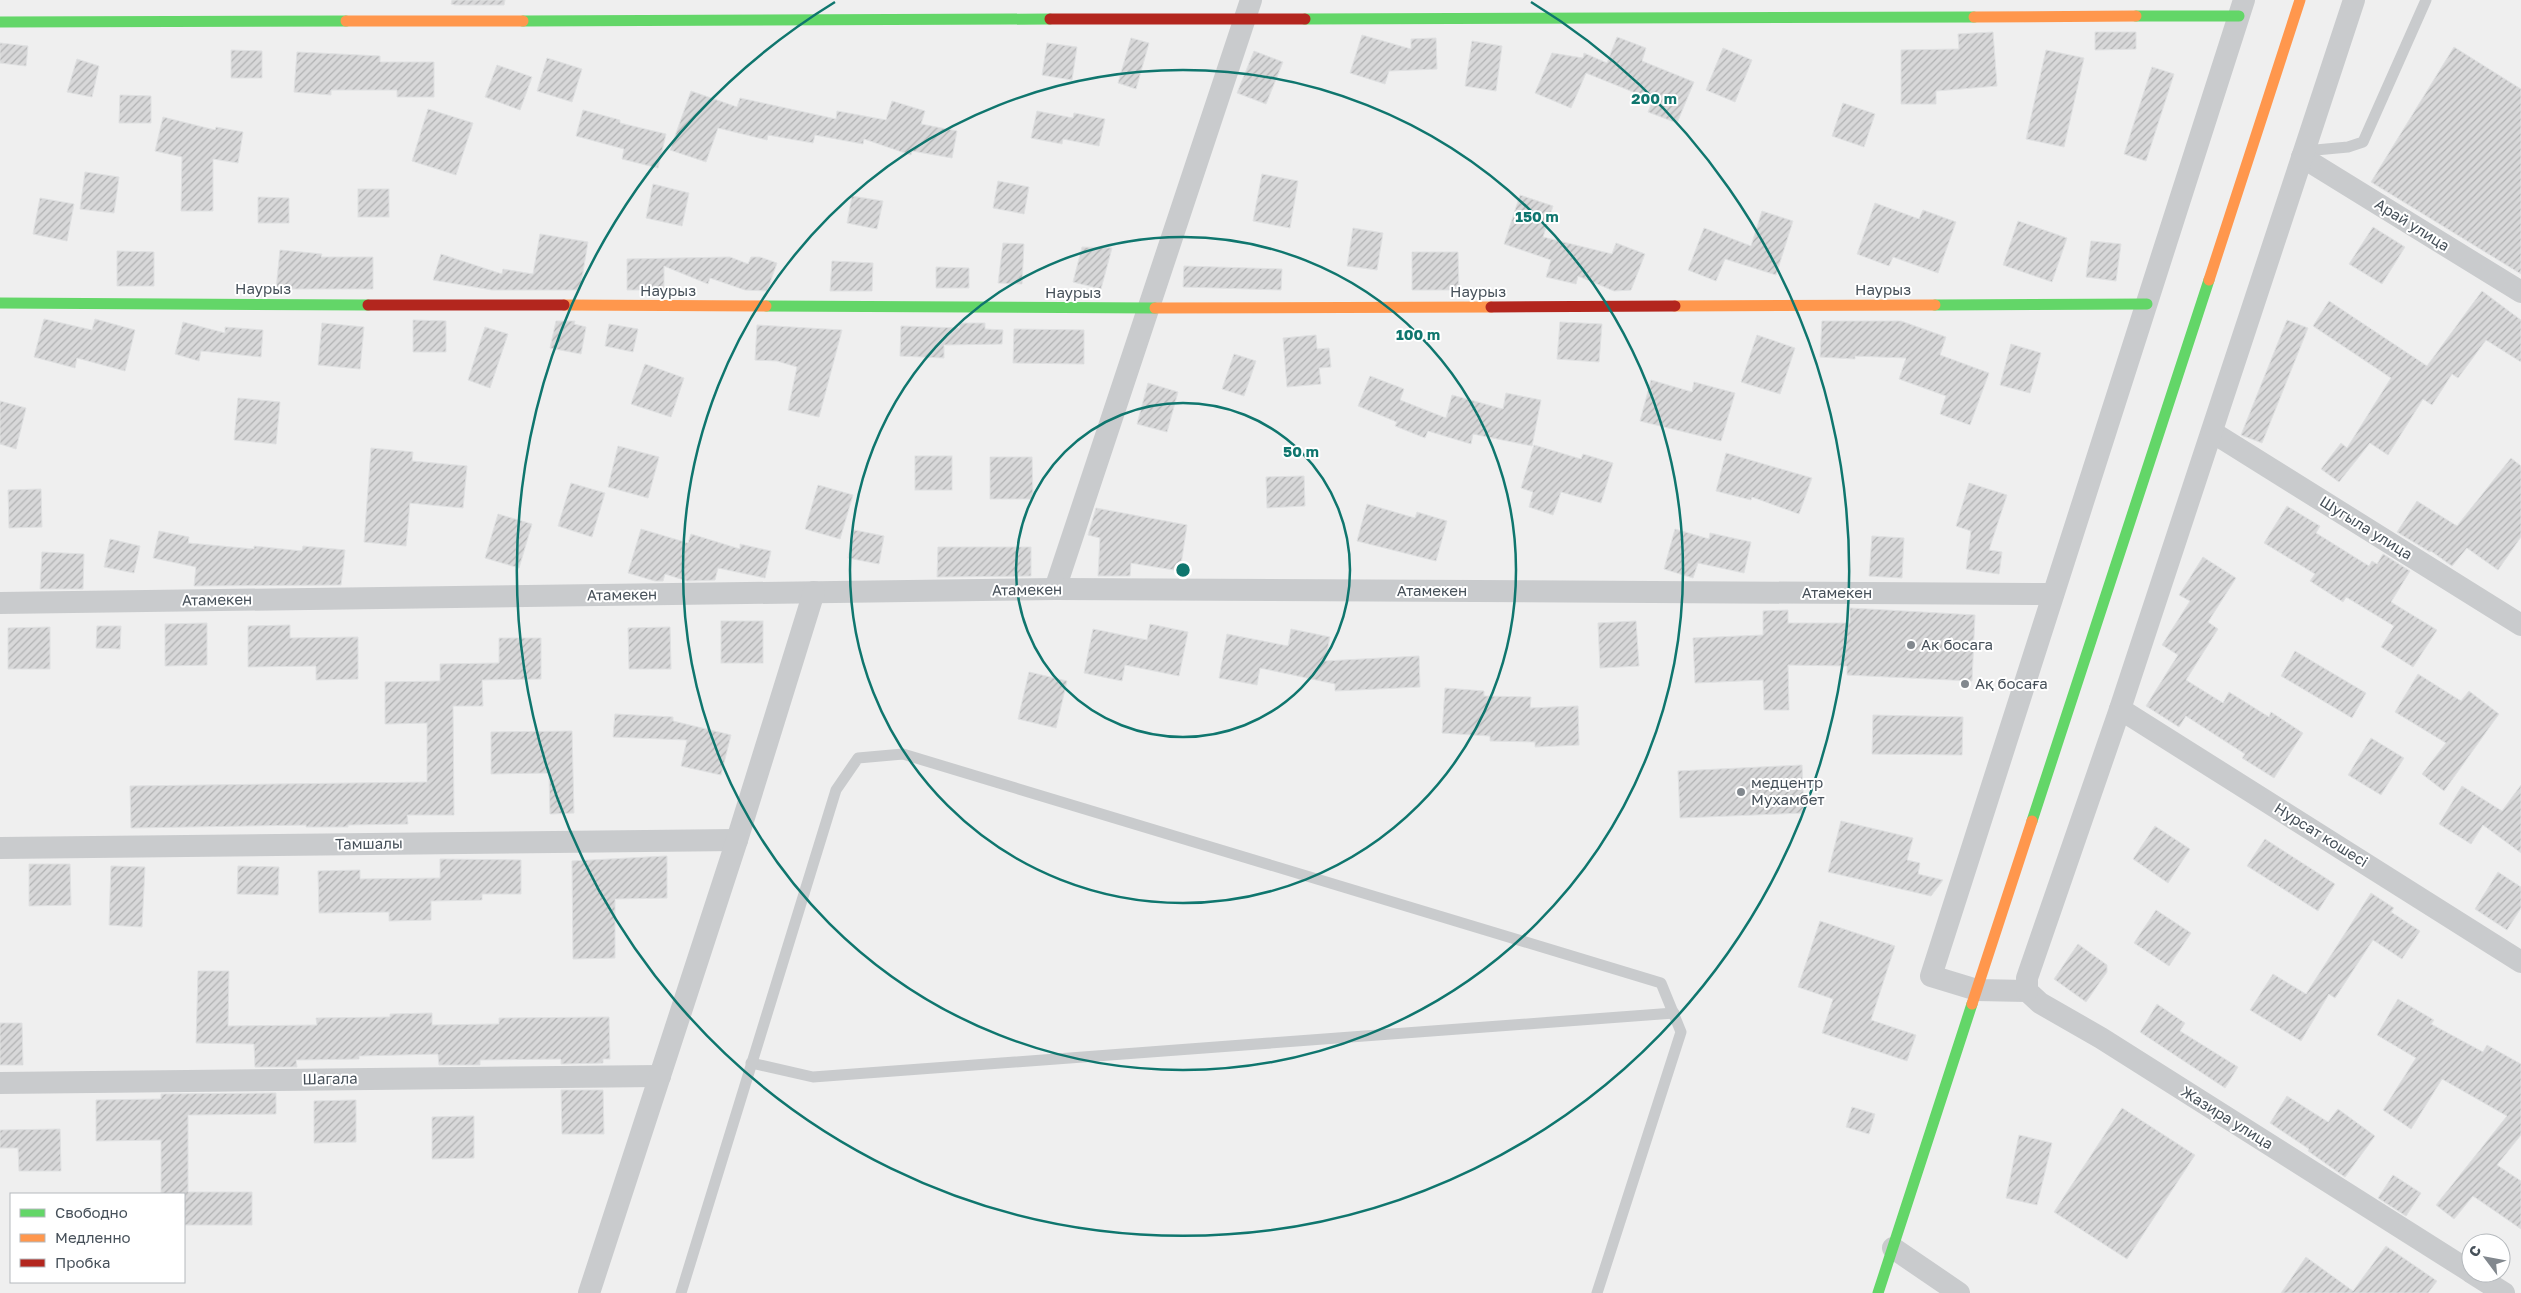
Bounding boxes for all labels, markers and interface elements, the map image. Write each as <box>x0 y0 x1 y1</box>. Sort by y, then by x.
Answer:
text: 200 m <box>1631 89 1677 107</box>
street label: Арай улица <box>2372 194 2453 254</box>
text: 150 m <box>1515 207 1559 225</box>
street label: Наурыз <box>235 279 291 297</box>
street label: Наурыз <box>1855 280 1911 298</box>
street label: Наурыз <box>640 281 696 299</box>
street label: Наурыз <box>1450 282 1506 300</box>
street label: Наурыз <box>1045 283 1101 301</box>
text: 100 m <box>1396 325 1440 343</box>
text: 50 m <box>1283 442 1319 460</box>
street label: Шугыла улица <box>2317 491 2416 563</box>
centre of rings <box>1174 561 1192 579</box>
street label: Атамекен <box>992 579 1062 599</box>
street label: Атамекен <box>1397 581 1467 599</box>
street label: Атамекен <box>1802 583 1872 601</box>
street label: Атамекен <box>587 584 657 604</box>
street label: Атамекен <box>182 589 252 609</box>
place label: Ак босага <box>1921 635 1993 653</box>
marker: Ак босага <box>1905 639 1917 651</box>
place label: Ақ босаға <box>1975 674 2048 692</box>
marker: Ақ босаға <box>1959 678 1971 690</box>
place label: медцентр Мухамбет <box>1751 773 1825 808</box>
marker: медцентр Мухамбет <box>1735 786 1747 798</box>
street label: Нурсат кошесi <box>2271 798 2372 870</box>
street label: Тамшалы <box>335 833 403 853</box>
street label: Шагала <box>302 1069 358 1087</box>
street label: Жазира улица <box>2178 1082 2277 1153</box>
legend <box>10 1193 185 1283</box>
text: Свободно <box>55 1203 128 1221</box>
text: Медленно <box>55 1228 131 1246</box>
north arrow <box>2461 1233 2511 1283</box>
text: С <box>2465 1242 2484 1260</box>
text: Пробка <box>55 1253 110 1271</box>

